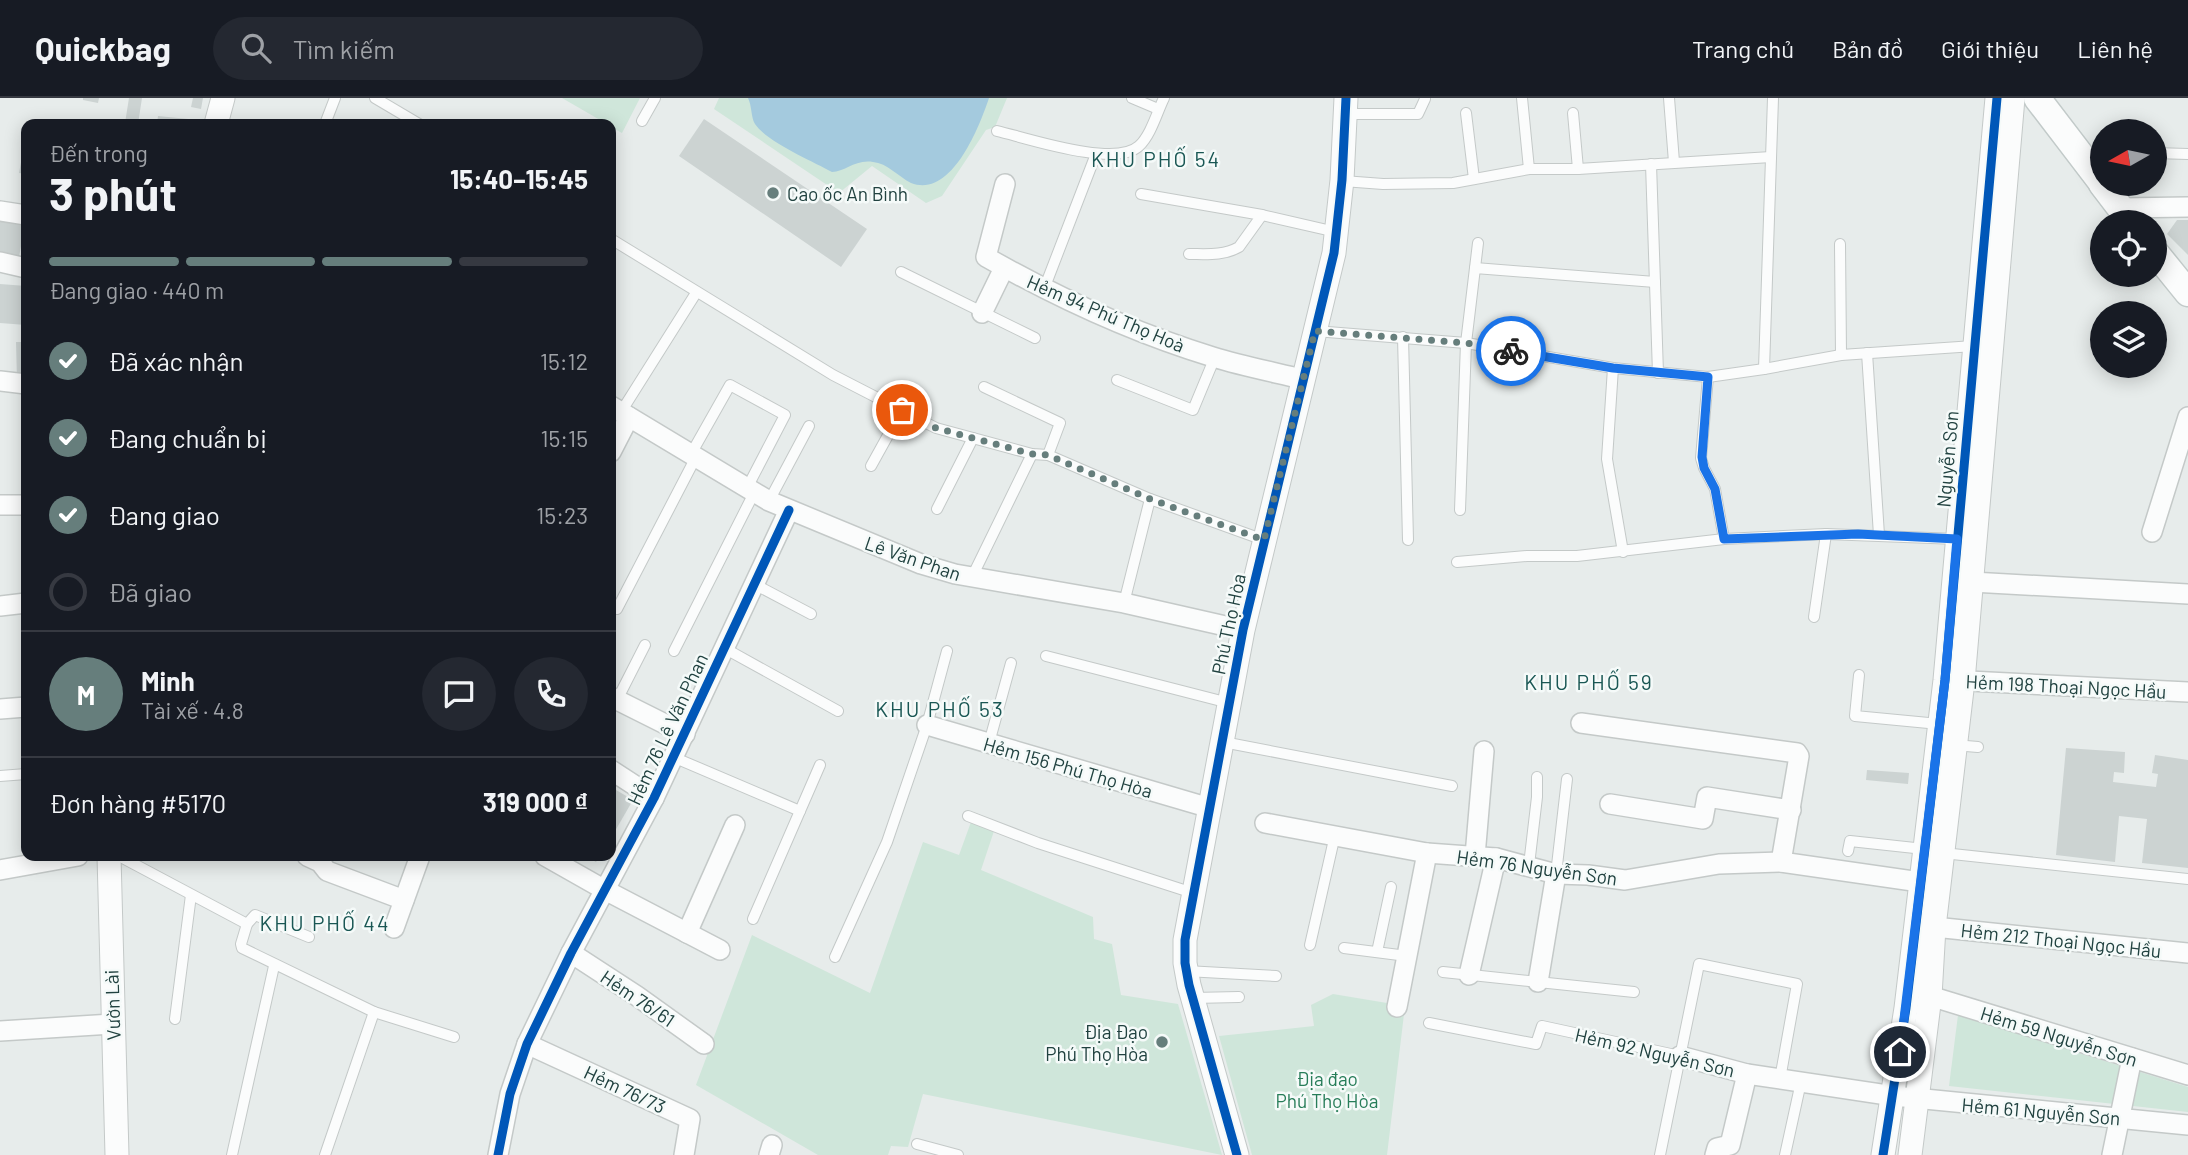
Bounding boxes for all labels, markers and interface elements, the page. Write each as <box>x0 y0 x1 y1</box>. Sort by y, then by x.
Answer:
search box <box>213 17 703 80</box>
text: Quickbag <box>35 28 171 68</box>
icon: search <box>237 29 275 67</box>
text: Tìm kiếm <box>293 33 395 64</box>
text: Trang chủ <box>1692 34 1794 63</box>
text: Bản đồ <box>1832 34 1903 63</box>
text: Giới thiệu <box>1941 34 2039 63</box>
text: Liên hệ <box>2077 34 2153 63</box>
north arrow <box>2090 119 2166 196</box>
map controls <box>2090 119 2167 378</box>
text: Đến trong <box>49 139 148 167</box>
district label: KHU PHỐ 54 <box>1091 146 1221 171</box>
text: 15:40–15:45 <box>450 163 588 194</box>
text: 3 phút <box>49 165 177 220</box>
place label: Cao ốc An Bình <box>787 182 908 205</box>
marker: Cao ốc An Bình <box>765 185 781 201</box>
button: locate <box>2090 210 2167 287</box>
street label: Hẻm 94 Phú Thọ Hoà <box>1024 269 1188 357</box>
text: Đang giao · 440 m <box>49 276 224 304</box>
button: layers <box>2090 301 2167 378</box>
courier <box>1476 316 1546 386</box>
icon: bike <box>1492 332 1530 370</box>
icon: check <box>49 342 87 380</box>
text: Đã xác nhận <box>108 345 244 376</box>
text: 15:12 <box>540 347 588 375</box>
pin <box>872 380 932 440</box>
icon: bag <box>883 391 921 429</box>
street label: Nguyễn Sơn <box>1931 410 1963 508</box>
icon: check <box>49 419 87 457</box>
text: Đang chuẩn bị <box>108 422 267 453</box>
text: 15:15 <box>540 424 588 452</box>
icon: check <box>49 496 87 534</box>
text: Đang giao <box>108 499 220 530</box>
text: 15:23 <box>536 501 588 529</box>
street label: Lê Văn Phan <box>862 531 964 585</box>
street label: Phú Thọ Hòa <box>1206 571 1250 677</box>
text: Đã giao <box>108 576 192 607</box>
street label: Hẻm 76 Lê Văn Phan <box>622 649 712 809</box>
button: chat <box>422 657 496 731</box>
button: phone <box>514 657 588 731</box>
text: Minh <box>141 665 195 696</box>
district label: KHU PHỐ 59 <box>1524 669 1654 694</box>
street label: Hẻm 198 Thoại Ngọc Hầu <box>1965 669 2167 703</box>
text: M <box>77 679 95 710</box>
text: Tài xế · 4.8 <box>141 696 244 724</box>
district label: KHU PHỐ 53 <box>875 696 1005 721</box>
street label: Hẻm 156 Phú Thọ Hòa <box>981 732 1155 802</box>
text: 319 000 ₫ <box>483 786 588 817</box>
text: Đơn hàng #5170 <box>49 787 226 818</box>
street label: Hẻm 76 Nguyễn Sơn <box>1455 844 1619 890</box>
district label: KHU PHỐ 44 <box>260 910 390 935</box>
street label: Hẻm 212 Thoại Ngọc Hầu <box>1960 918 2162 962</box>
street label: Hẻm 76/61 <box>597 965 679 1031</box>
street label: Vườn Lài <box>99 969 125 1041</box>
street label: Hẻm 59 Nguyễn Sơn <box>1978 1001 2140 1071</box>
place label: Địa Đạo Phú Thọ Hòa <box>1045 1020 1148 1065</box>
street label: Hẻm 92 Nguyễn Sơn <box>1573 1022 1737 1082</box>
pin <box>1870 1022 1930 1082</box>
icon: home <box>1881 1033 1919 1071</box>
marker: Địa Đạo Phú Thọ Hòa <box>1154 1034 1170 1050</box>
street label: Hẻm 76/73 <box>581 1060 669 1118</box>
park label: Địa đạo Phú Thọ Hòa <box>1276 1067 1378 1112</box>
street label: Hẻm 61 Nguyễn Sơn <box>1961 1093 2121 1129</box>

